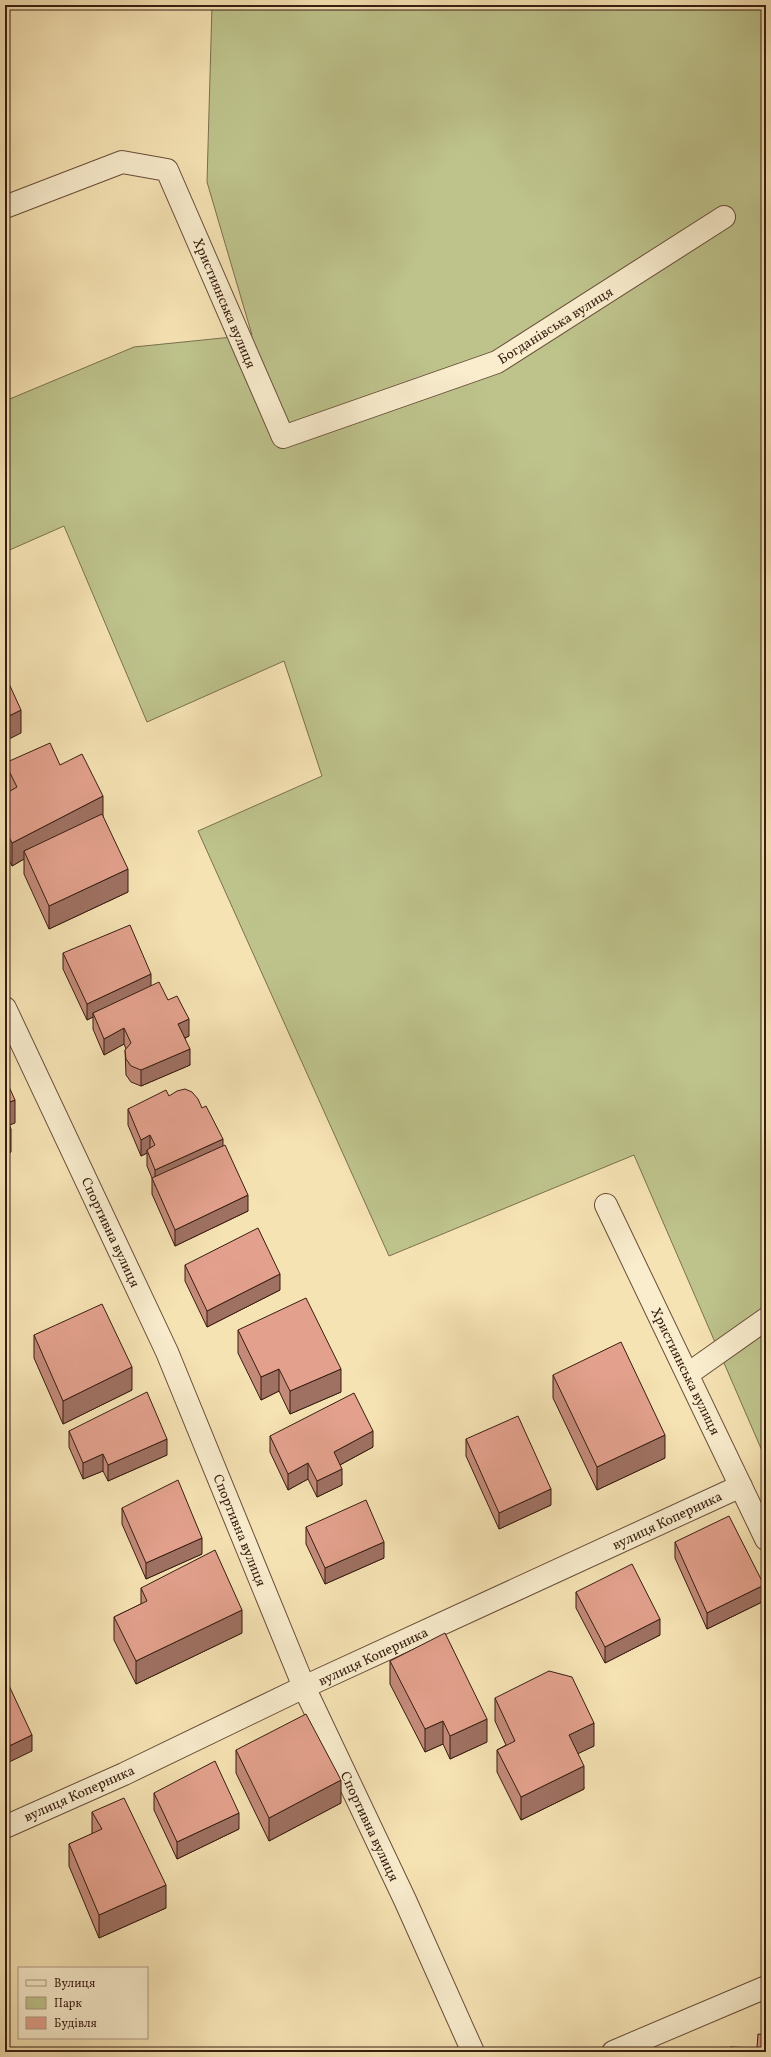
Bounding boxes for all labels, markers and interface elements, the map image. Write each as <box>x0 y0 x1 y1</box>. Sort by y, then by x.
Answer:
street label: Християнська вулиця <box>188 236 260 372</box>
street label: Богданівська вулиця <box>495 283 617 369</box>
street label: Спортивна вулиця <box>76 1174 143 1291</box>
street label: Християнська вулиця <box>645 1305 724 1439</box>
street label: Спортивна вулиця <box>207 1472 270 1590</box>
street label: вулиця Коперника <box>610 1488 726 1555</box>
street label: вулиця Коперника <box>316 1624 432 1691</box>
street label: вулиця Коперника <box>21 1761 138 1827</box>
street label: Спортивна вулиця <box>335 1768 402 1885</box>
legend <box>18 1967 148 2039</box>
text: Вулиця <box>54 1976 95 1992</box>
text: Парк <box>54 1996 82 2012</box>
text: Будівля <box>54 2016 97 2032</box>

